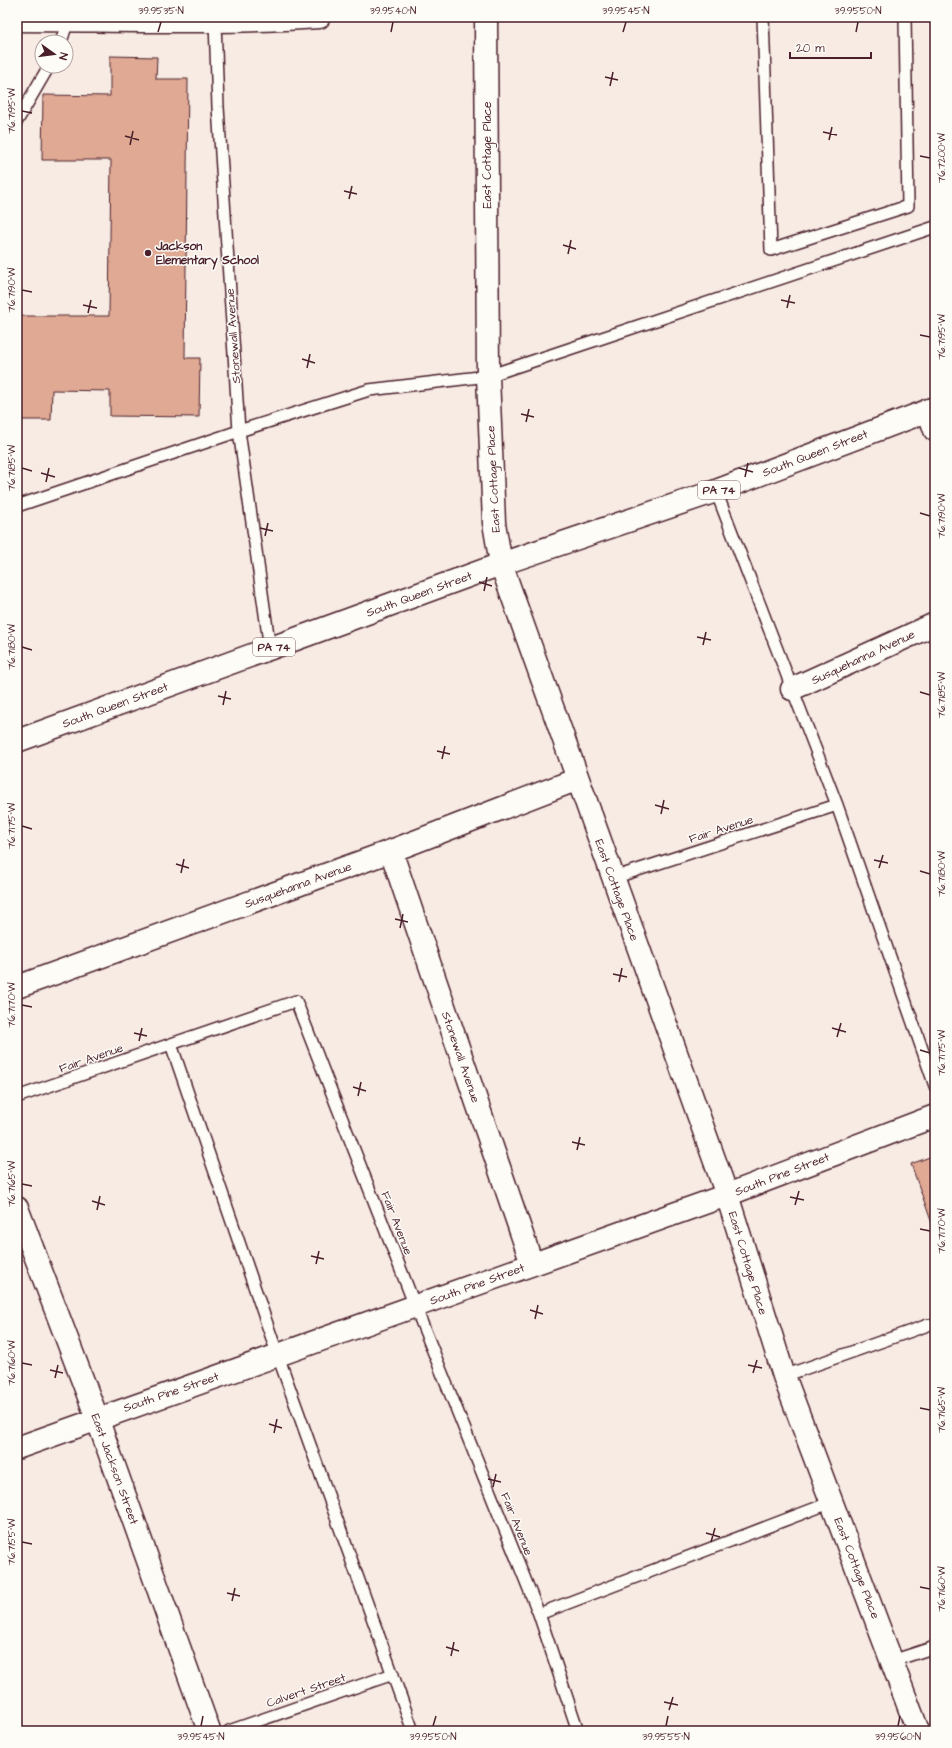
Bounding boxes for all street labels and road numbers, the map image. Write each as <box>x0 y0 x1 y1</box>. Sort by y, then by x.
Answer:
street label: East Cottage Place <box>479 101 497 209</box>
street label: Stonewall Avenue <box>222 287 245 384</box>
street label: East Cottage Place <box>482 424 506 533</box>
street label: South Queen Street <box>760 425 870 481</box>
road number: PA 74 <box>698 481 740 499</box>
street label: South Queen Street <box>364 567 475 622</box>
street label: Susquehanna Avenue <box>809 626 918 689</box>
road number: PA 74 <box>253 638 295 656</box>
street label: South Queen Street <box>60 678 171 733</box>
street label: Fair Avenue <box>687 811 756 848</box>
street label: East Cottage Place <box>589 837 643 944</box>
street label: Susquehanna Avenue <box>242 858 354 913</box>
street label: Stonewall Avenue <box>437 1009 484 1105</box>
street label: Fair Avenue <box>57 1039 126 1077</box>
street label: South Pine Street <box>732 1149 832 1200</box>
street label: Fair Avenue <box>377 1189 417 1258</box>
street label: East Cottage Place <box>723 1209 771 1318</box>
street label: South Pine Street <box>427 1259 527 1310</box>
street label: South Pine Street <box>121 1368 221 1417</box>
street label: East Jackson Street <box>87 1411 143 1527</box>
street label: Fair Avenue <box>496 1490 537 1559</box>
street label: East Cottage Place <box>828 1515 884 1622</box>
street label: Calvert Street <box>264 1669 348 1712</box>

